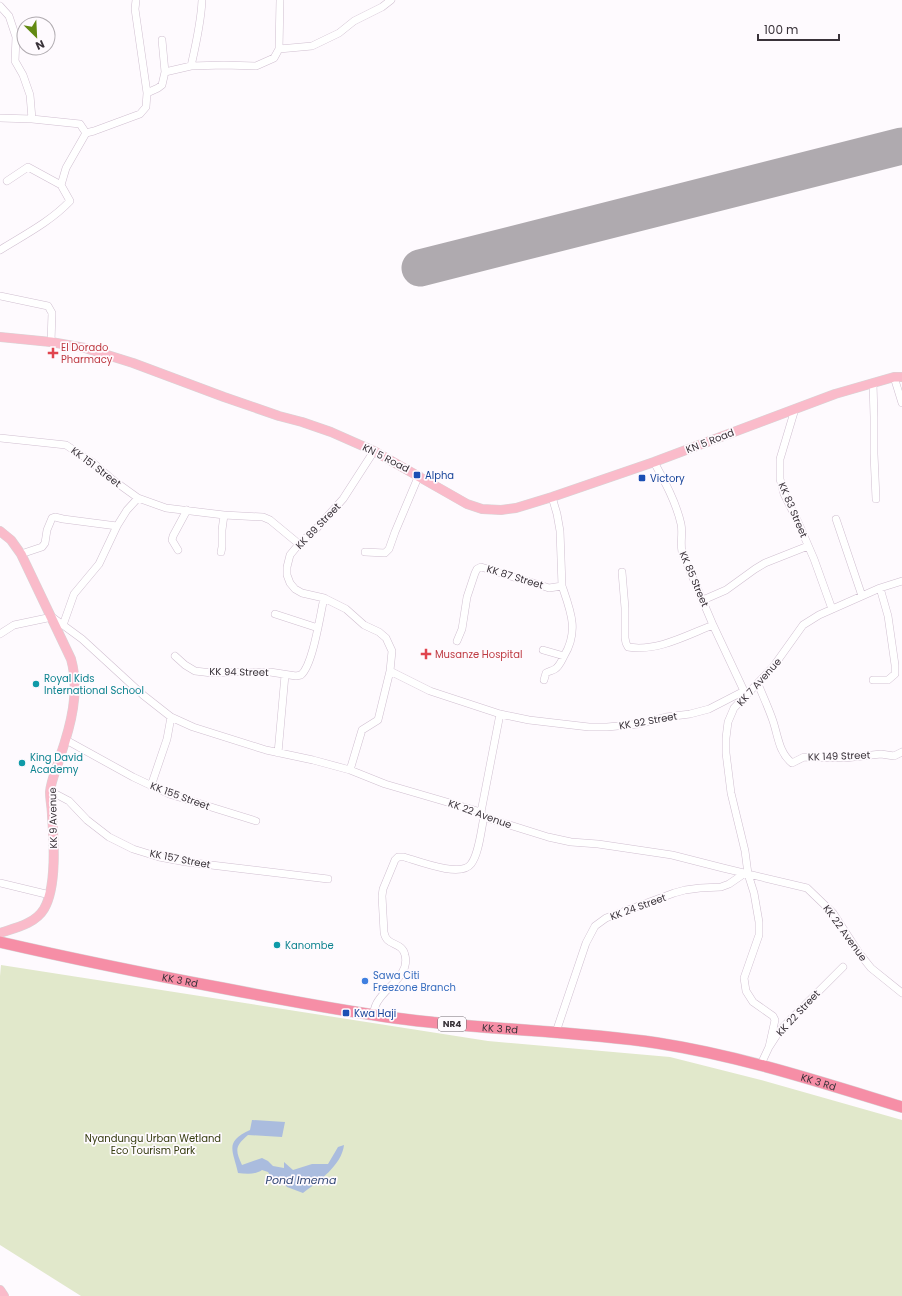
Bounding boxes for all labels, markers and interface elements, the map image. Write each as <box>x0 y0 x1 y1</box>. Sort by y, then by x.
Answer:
north arrow <box>16 16 56 56</box>
scale bar <box>758 16 839 42</box>
text: 100 m <box>764 21 798 38</box>
text: N <box>33 36 47 54</box>
place label: El Dorado Pharmacy <box>61 340 113 367</box>
marker: El Dorado Pharmacy <box>48 348 58 358</box>
street label: KN 5 Road <box>684 425 736 457</box>
street label: KN 5 Road <box>360 440 412 476</box>
street label: KK 151 Street <box>68 443 124 491</box>
place label: Alpha <box>425 468 454 483</box>
marker: Alpha <box>412 470 422 480</box>
place label: Victory <box>650 471 685 486</box>
marker: Victory <box>637 473 647 483</box>
street label: KK 83 Street <box>775 480 812 540</box>
street label: KK 89 Street <box>292 499 344 553</box>
street label: KK 85 Street <box>676 549 713 609</box>
street label: KK 87 Street <box>485 561 545 593</box>
place label: Musanze Hospital <box>435 647 522 662</box>
marker: Musanze Hospital <box>420 648 432 660</box>
street label: KK 7 Avenue <box>733 655 785 709</box>
street label: KK 94 Street <box>209 664 269 680</box>
place label: Royal Kids International School <box>44 671 144 698</box>
marker: Royal Kids International School <box>31 679 41 689</box>
street label: KK 92 Street <box>618 708 679 733</box>
street label: KK 149 Street <box>808 747 871 765</box>
place label: King David Academy <box>30 750 83 777</box>
marker: King David Academy <box>17 758 27 768</box>
street label: KK 155 Street <box>148 778 212 814</box>
street label: KK 9 Avenue <box>45 787 61 849</box>
street label: KK 22 Avenue <box>446 796 514 832</box>
street label: KK 157 Street <box>148 846 212 872</box>
street label: KK 24 Street <box>608 890 668 924</box>
street label: KK 22 Avenue <box>819 902 871 964</box>
place label: Kanombe <box>285 938 334 953</box>
marker: Kanombe <box>272 940 282 950</box>
place label: Sawa Citi Freezone Branch <box>373 968 456 995</box>
street label: KK 3 Rd <box>161 969 199 991</box>
marker: Sawa Citi Freezone Branch <box>360 976 370 986</box>
street label: KK 22 Street <box>773 986 824 1039</box>
place label: Kwa Haji <box>354 1006 396 1021</box>
marker: Kwa Haji <box>341 1008 351 1018</box>
road number: NR4 <box>438 1017 466 1031</box>
street label: KK 3 Rd <box>482 1019 519 1037</box>
street label: KK 3 Rd <box>799 1069 838 1094</box>
park label: Nyandungu Urban Wetland Eco Tourism Park <box>85 1131 221 1158</box>
water label: Pond Imema <box>266 1172 337 1188</box>

